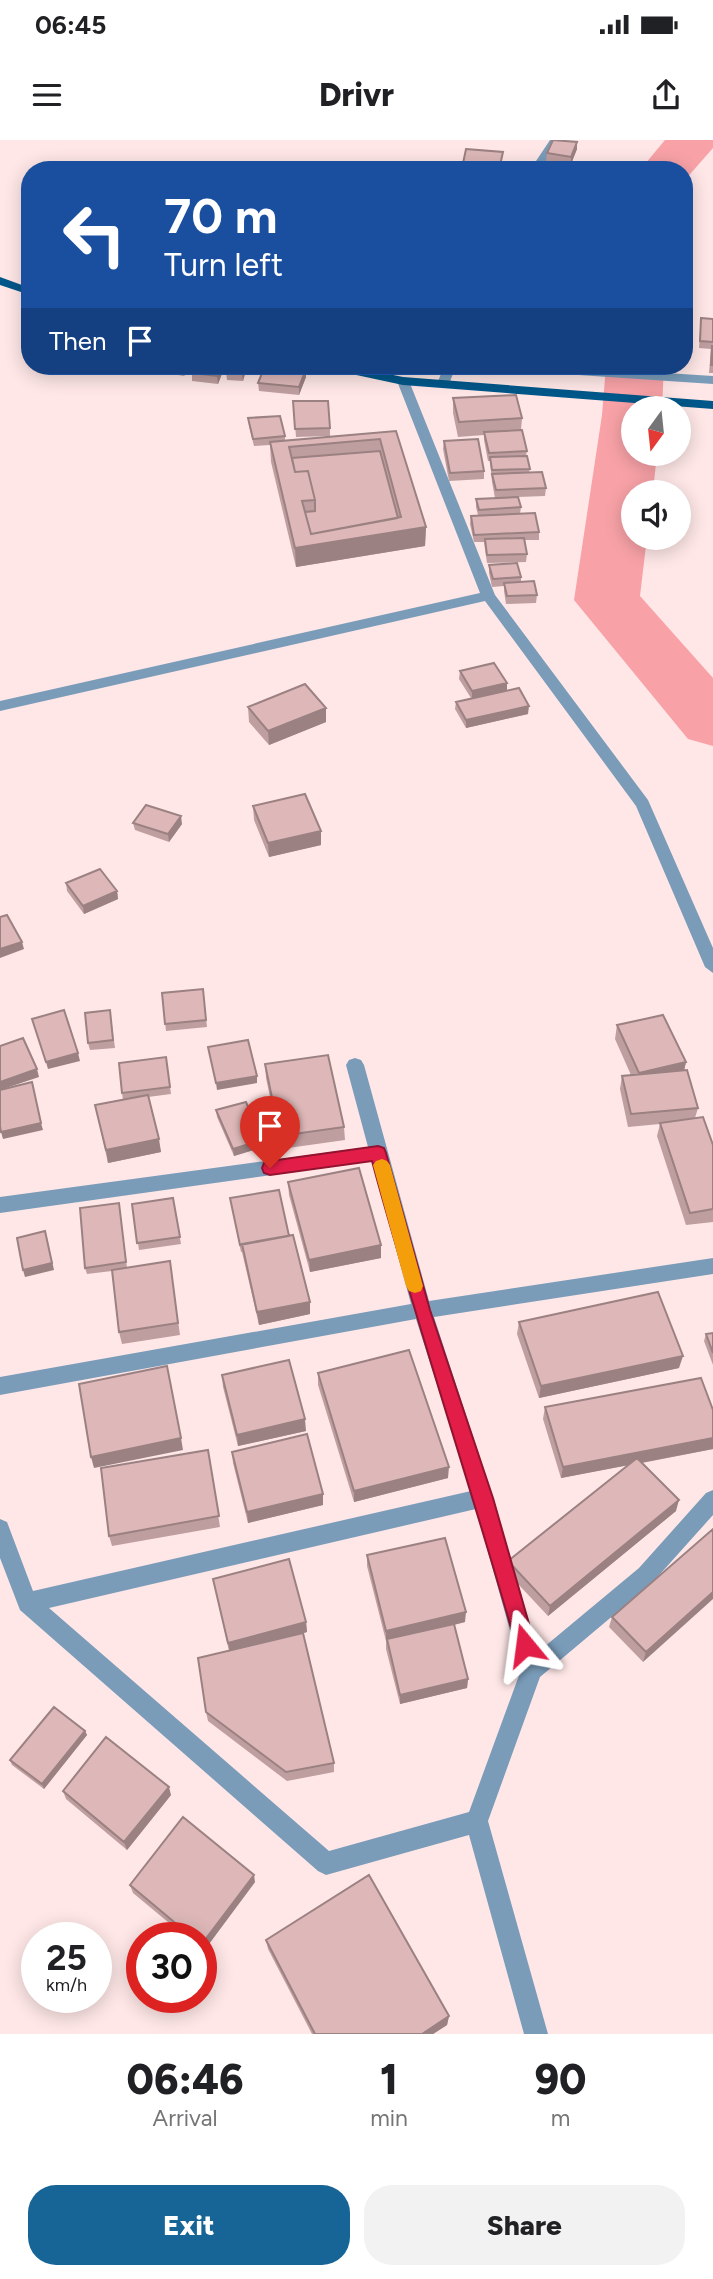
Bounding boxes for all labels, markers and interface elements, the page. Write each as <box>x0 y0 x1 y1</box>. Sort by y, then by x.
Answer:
text: 06:45 <box>35 9 106 41</box>
icon: menu <box>28 76 66 114</box>
text: Drivr <box>319 76 394 114</box>
icon: share <box>647 76 685 114</box>
text: 70 m <box>164 186 277 245</box>
icon: left <box>49 189 140 280</box>
text: Turn left <box>164 246 283 284</box>
icon: arrive <box>121 322 159 360</box>
text: Then <box>49 325 107 357</box>
north arrow <box>621 396 691 466</box>
map controls <box>621 396 691 550</box>
button: sound <box>621 480 691 550</box>
pin <box>240 1096 300 1168</box>
icon: arrive <box>251 1107 289 1145</box>
position arrow <box>488 1608 562 1682</box>
speed limit sign: 30 <box>126 1922 217 2013</box>
text: 25 <box>46 1937 87 1979</box>
text: km/h <box>46 1974 87 1996</box>
text: 06:46 <box>127 2054 244 2105</box>
text: 1 <box>380 2054 398 2105</box>
text: 90 <box>534 2054 586 2105</box>
text: Arrival <box>153 2104 218 2132</box>
text: min <box>370 2104 408 2132</box>
text: m <box>551 2104 570 2132</box>
button: Exit <box>28 2185 350 2265</box>
button: Share <box>364 2185 685 2265</box>

